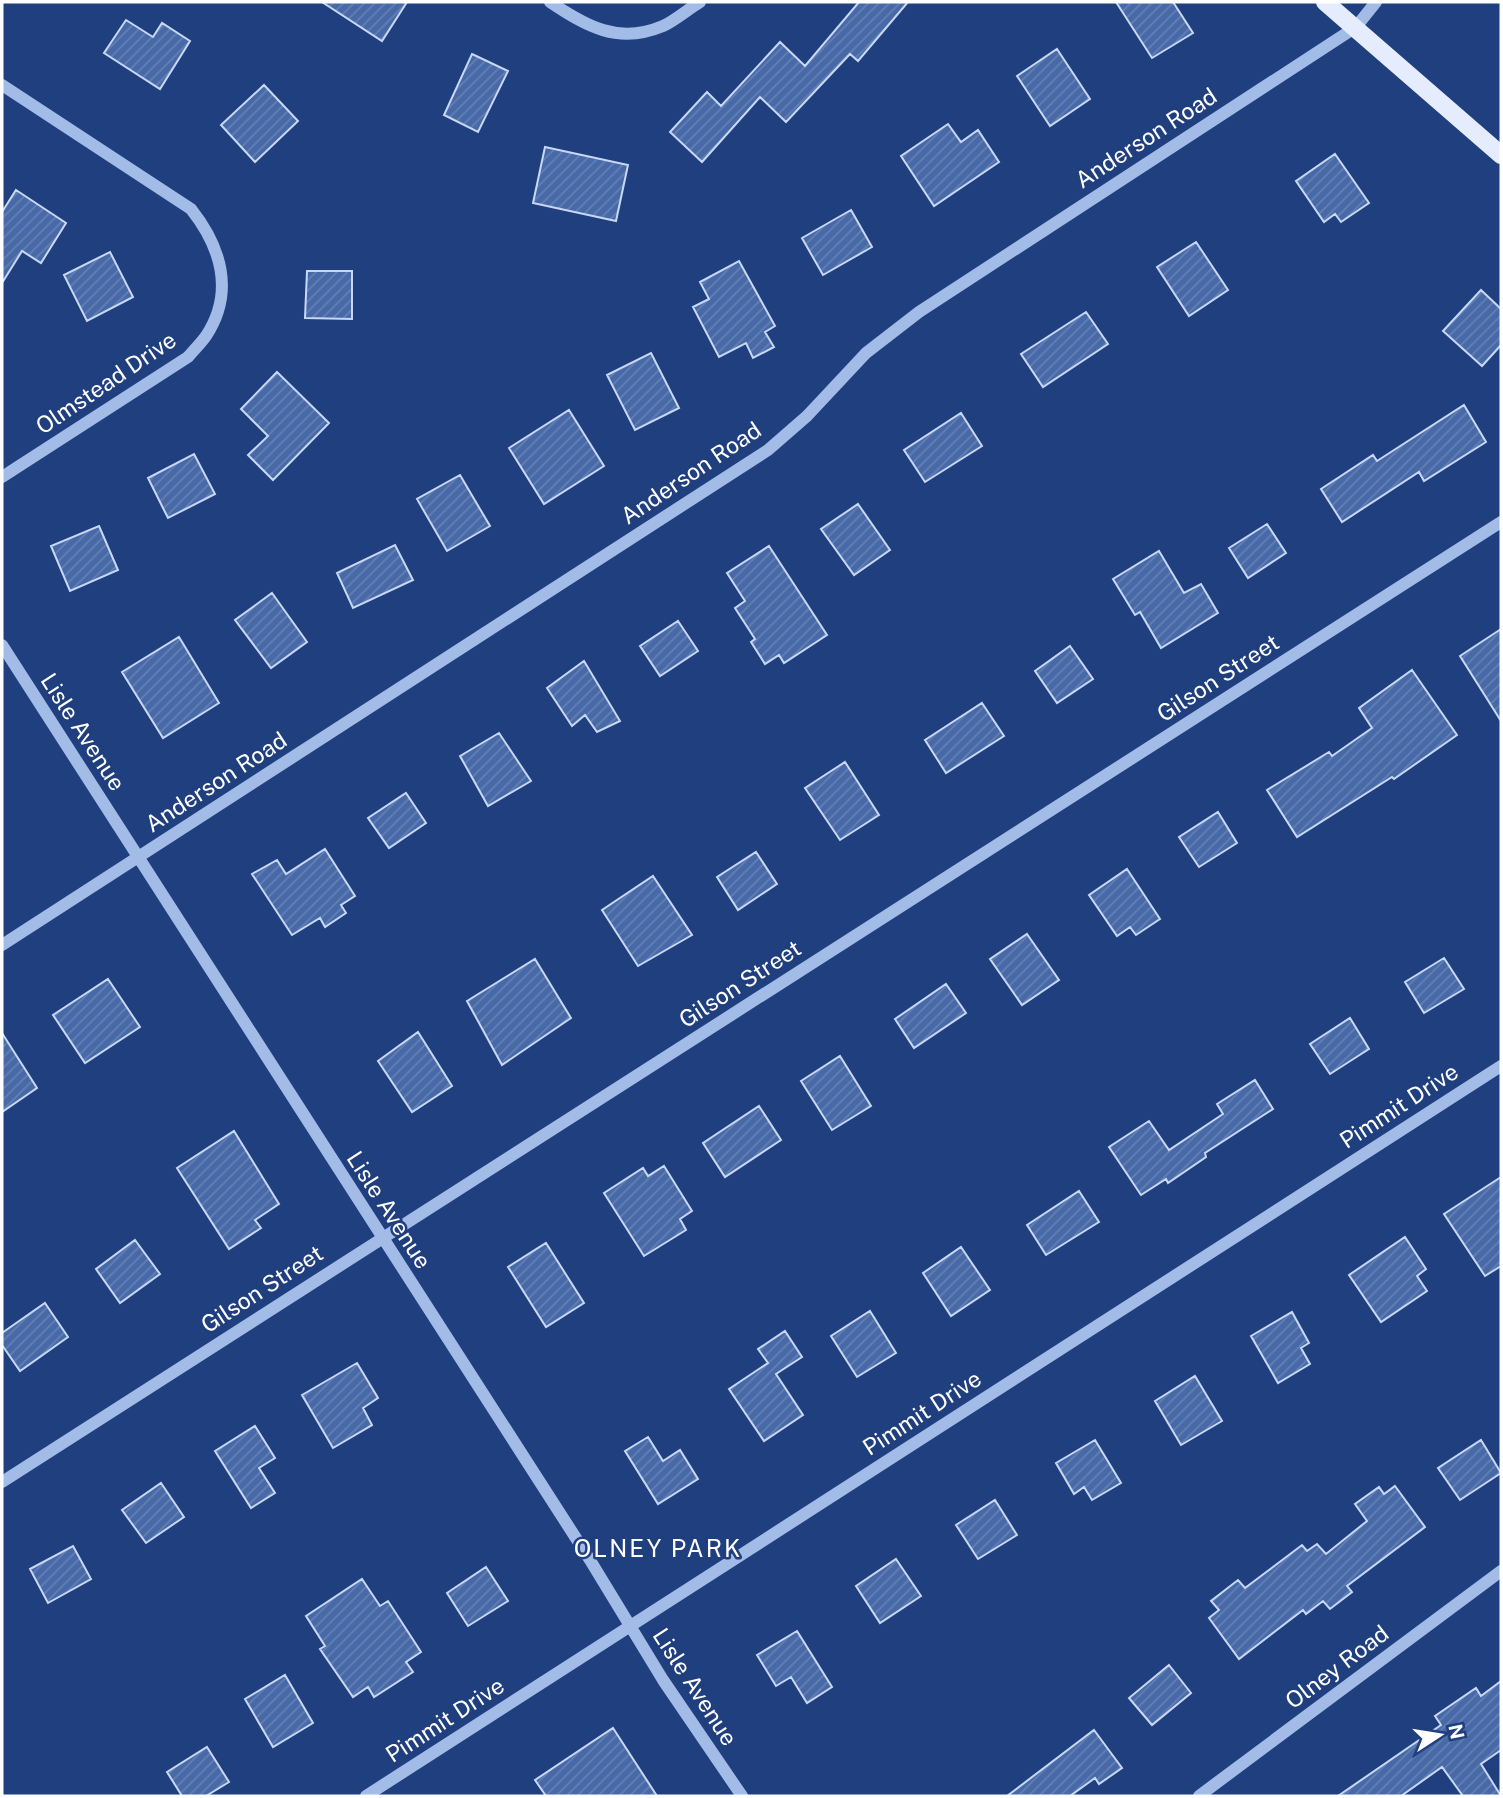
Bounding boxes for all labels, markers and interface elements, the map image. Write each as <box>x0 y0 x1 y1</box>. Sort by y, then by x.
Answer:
street label: Anderson Road <box>1070 82 1222 193</box>
street label: Olmstead Drive <box>30 326 181 439</box>
street label: Anderson Road <box>616 416 766 529</box>
street label: Gilson Street <box>1152 628 1284 727</box>
street label: Lisle Avenue <box>35 668 131 795</box>
street label: Anderson Road <box>140 726 292 837</box>
street label: Gilson Street <box>674 934 806 1033</box>
street label: Pimmit Drive <box>1335 1057 1463 1154</box>
street label: Lisle Avenue <box>341 1146 437 1273</box>
street label: Gilson Street <box>196 1239 328 1338</box>
street label: Pimmit Drive <box>858 1364 986 1461</box>
district label: OLNEY PARK <box>574 1534 742 1562</box>
street label: Olney Road <box>1280 1619 1394 1714</box>
street label: Lisle Avenue <box>647 1623 743 1750</box>
street label: Pimmit Drive <box>381 1671 509 1768</box>
north arrow <box>1405 1700 1475 1770</box>
text: N <box>1444 1722 1469 1741</box>

